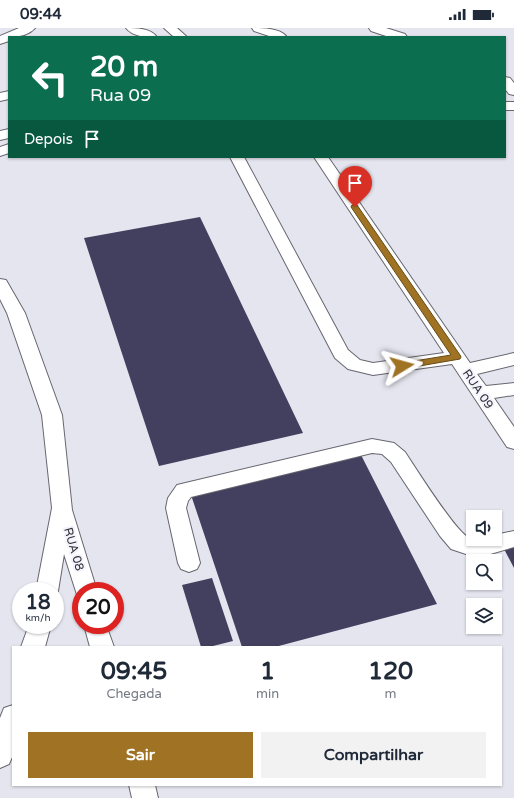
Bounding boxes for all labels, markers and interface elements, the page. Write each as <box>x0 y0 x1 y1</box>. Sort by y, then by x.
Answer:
text: 09:44 <box>20 5 62 23</box>
text: 20 m <box>90 50 158 84</box>
icon: left <box>24 52 76 104</box>
text: Rua 09 <box>90 84 151 106</box>
icon: arrive <box>81 128 103 150</box>
text: Depois <box>24 130 73 148</box>
pin <box>338 166 372 207</box>
icon: arrive <box>344 172 366 194</box>
position arrow <box>381 345 423 387</box>
street label: RUA 09 <box>460 367 496 411</box>
map controls <box>466 510 502 634</box>
button: sound <box>466 510 502 546</box>
street label: RUA 08 <box>61 526 87 572</box>
button: search <box>466 554 502 590</box>
speed limit sign: 20 <box>72 582 124 634</box>
text: 18 <box>25 591 51 615</box>
button: layers <box>466 598 502 634</box>
text: km/h <box>25 612 51 624</box>
text: 09:45 <box>101 657 167 686</box>
text: 1 <box>260 657 275 686</box>
text: 120 <box>368 657 413 686</box>
text: Chegada <box>106 686 162 702</box>
text: min <box>256 686 279 702</box>
text: m <box>385 686 397 702</box>
button: Sair <box>28 732 253 778</box>
button: Compartilhar <box>261 732 486 778</box>

